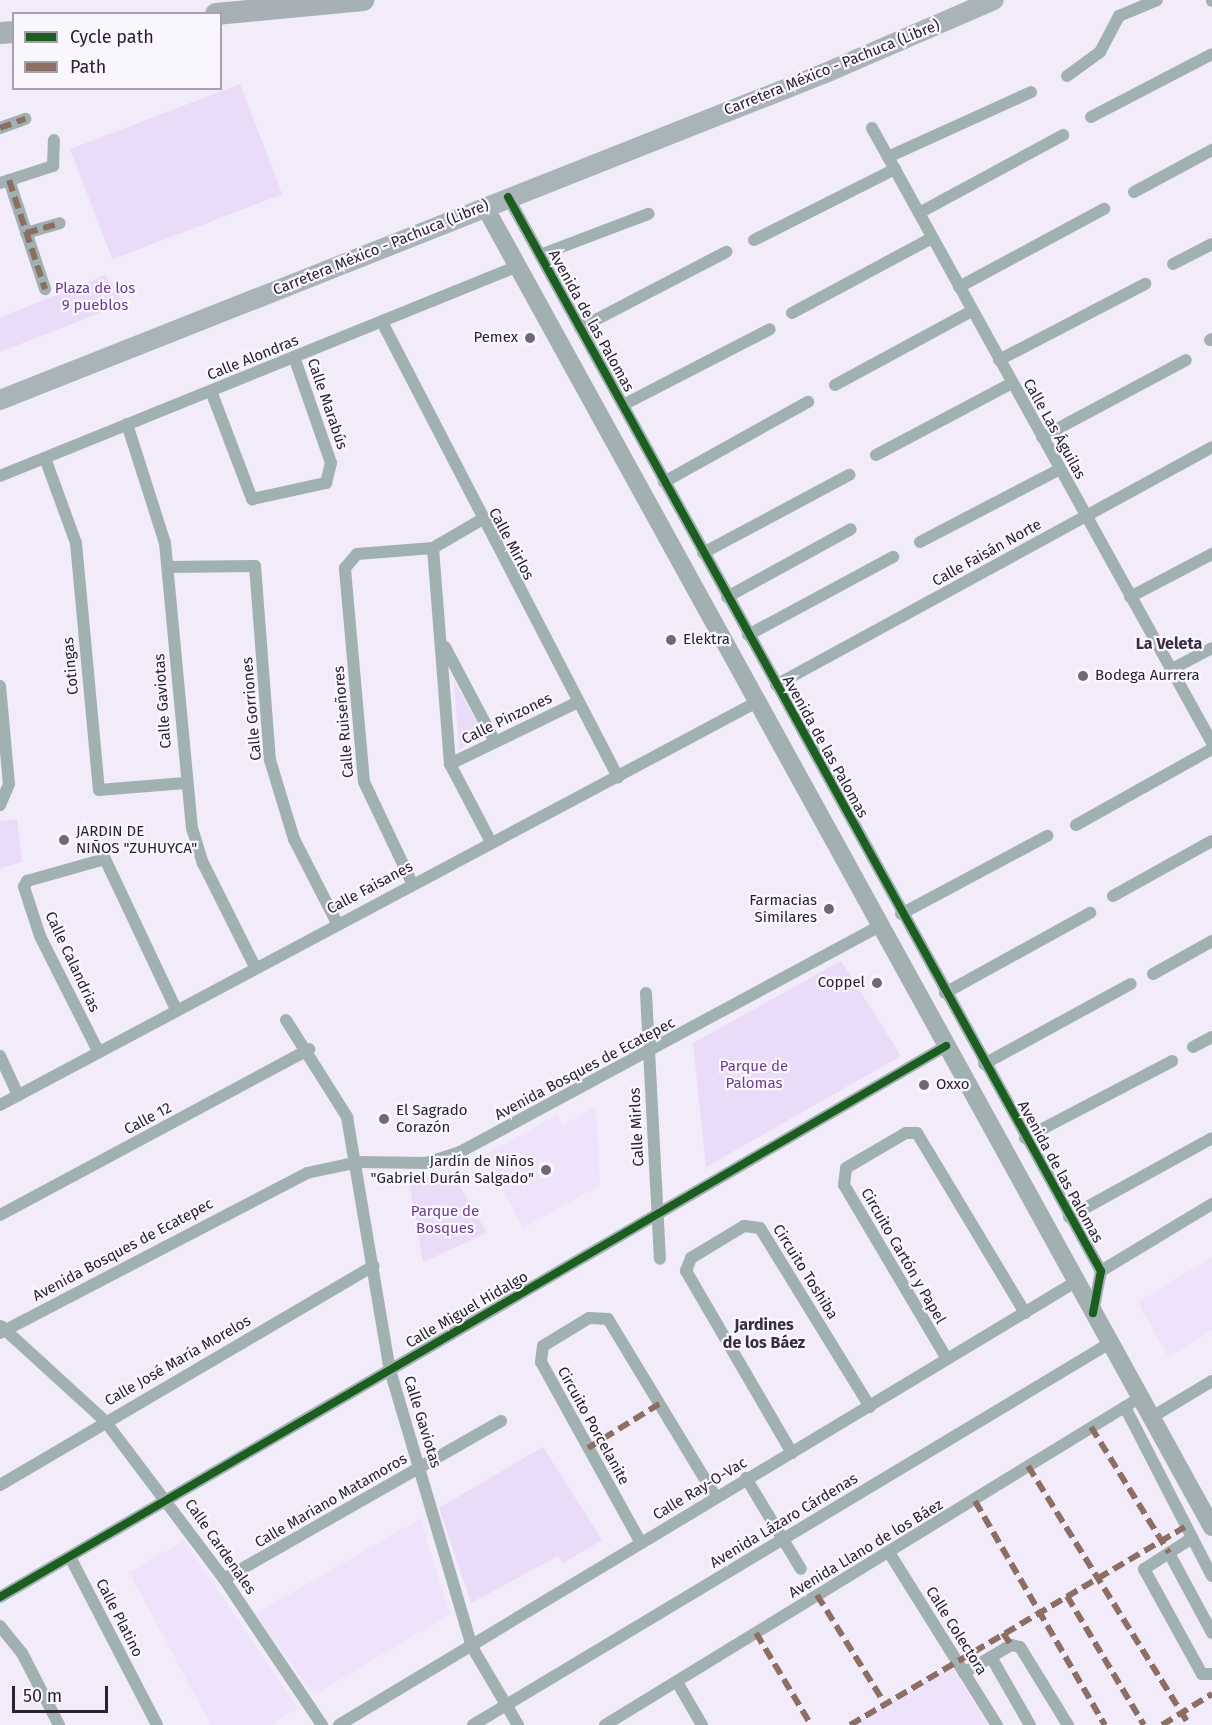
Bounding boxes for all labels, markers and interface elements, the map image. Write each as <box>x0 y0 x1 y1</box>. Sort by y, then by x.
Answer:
legend <box>12 12 222 90</box>
street label: Carretera México - Pachuca (Libre) <box>722 16 942 120</box>
text: Cycle path <box>70 26 154 48</box>
text: Path <box>70 56 106 78</box>
street label: Carretera México - Pachuca (Libre) <box>271 196 491 300</box>
street label: Avenida de las Palomas <box>544 247 638 395</box>
park label: Plaza de los 9 pueblos <box>55 279 135 314</box>
place label: Pemex <box>473 329 518 347</box>
marker: Pemex <box>523 331 537 345</box>
street label: Calle Alondras <box>205 332 301 384</box>
street label: Calle Marabús <box>303 356 351 452</box>
street label: Calle Las Águilas <box>1019 376 1089 482</box>
street label: Calle Mirlos <box>485 505 537 583</box>
street label: Calle Faisán Norte <box>929 516 1045 590</box>
place label: Elektra <box>683 631 730 649</box>
marker: Elektra <box>664 633 678 647</box>
district label: La Veleta <box>1136 634 1202 654</box>
street label: Cotingas <box>60 636 82 696</box>
street label: Calle Gaviotas <box>151 653 175 749</box>
street label: Calle Gorriones <box>239 656 265 762</box>
street label: Calle Ruiseñores <box>330 665 358 779</box>
place label: Bodega Aurrera <box>1095 667 1200 685</box>
marker: Bodega Aurrera <box>1076 669 1090 683</box>
street label: Avenida de las Palomas <box>778 673 872 821</box>
street label: Calle Pinzones <box>459 689 555 749</box>
place label: JARDIN DE NIÑOS "ZUHUYCA" <box>76 822 197 857</box>
marker: JARDIN DE NIÑOS "ZUHUYCA" <box>57 833 71 847</box>
street label: Calle Faisanes <box>324 858 416 918</box>
place label: Farmacias Similares <box>749 891 817 926</box>
marker: Farmacias Similares <box>822 902 836 916</box>
street label: Calle Calandrias <box>41 909 103 1015</box>
place label: Coppel <box>818 974 865 992</box>
marker: Coppel <box>870 976 884 990</box>
street label: Avenida Bosques de Ecatepec <box>492 1014 678 1124</box>
park label: Parque de Palomas <box>720 1057 788 1092</box>
place label: Oxxo <box>936 1076 969 1094</box>
marker: Oxxo <box>917 1078 931 1092</box>
street label: Calle Mirlos <box>626 1087 648 1167</box>
street label: Avenida de las Palomas <box>1013 1098 1107 1246</box>
street label: Calle 12 <box>121 1099 175 1139</box>
place label: El Sagrado Corazón <box>396 1101 467 1136</box>
marker: El Sagrado Corazón <box>377 1112 391 1126</box>
place label: Jardín de Niños "Gabriel Durán Salgado" <box>371 1152 534 1187</box>
marker: Jardín de Niños "Gabriel Durán Salgado" <box>539 1163 553 1177</box>
street label: Circuito Cartón y Papel <box>857 1185 949 1327</box>
street label: Avenida Bosques de Ecatepec <box>30 1195 216 1305</box>
park label: Parque de Bosques <box>411 1202 479 1237</box>
street label: Circuito Toshiba <box>769 1221 841 1323</box>
street label: Calle Miguel Hidalgo <box>403 1268 531 1352</box>
street label: Calle José María Morelos <box>102 1312 254 1410</box>
district label: Jardines de los Báez <box>723 1315 805 1353</box>
street label: Circuito Porcelanite <box>553 1364 633 1488</box>
street label: Calle Gaviotas <box>399 1374 445 1470</box>
street label: Calle Mariano Matamoros <box>252 1450 410 1552</box>
street label: Calle Ray-O-Vac <box>650 1454 750 1524</box>
street label: Avenida Lázaro Cárdenas <box>707 1470 861 1572</box>
street label: Calle Cardenales <box>180 1496 260 1598</box>
street label: Avenida Llano de los Báez <box>786 1496 946 1602</box>
street label: Calle Platino <box>92 1576 146 1660</box>
street label: Calle Colectora <box>922 1583 990 1679</box>
scale bar <box>15 1674 111 1712</box>
text: 50 m <box>23 1685 62 1707</box>

